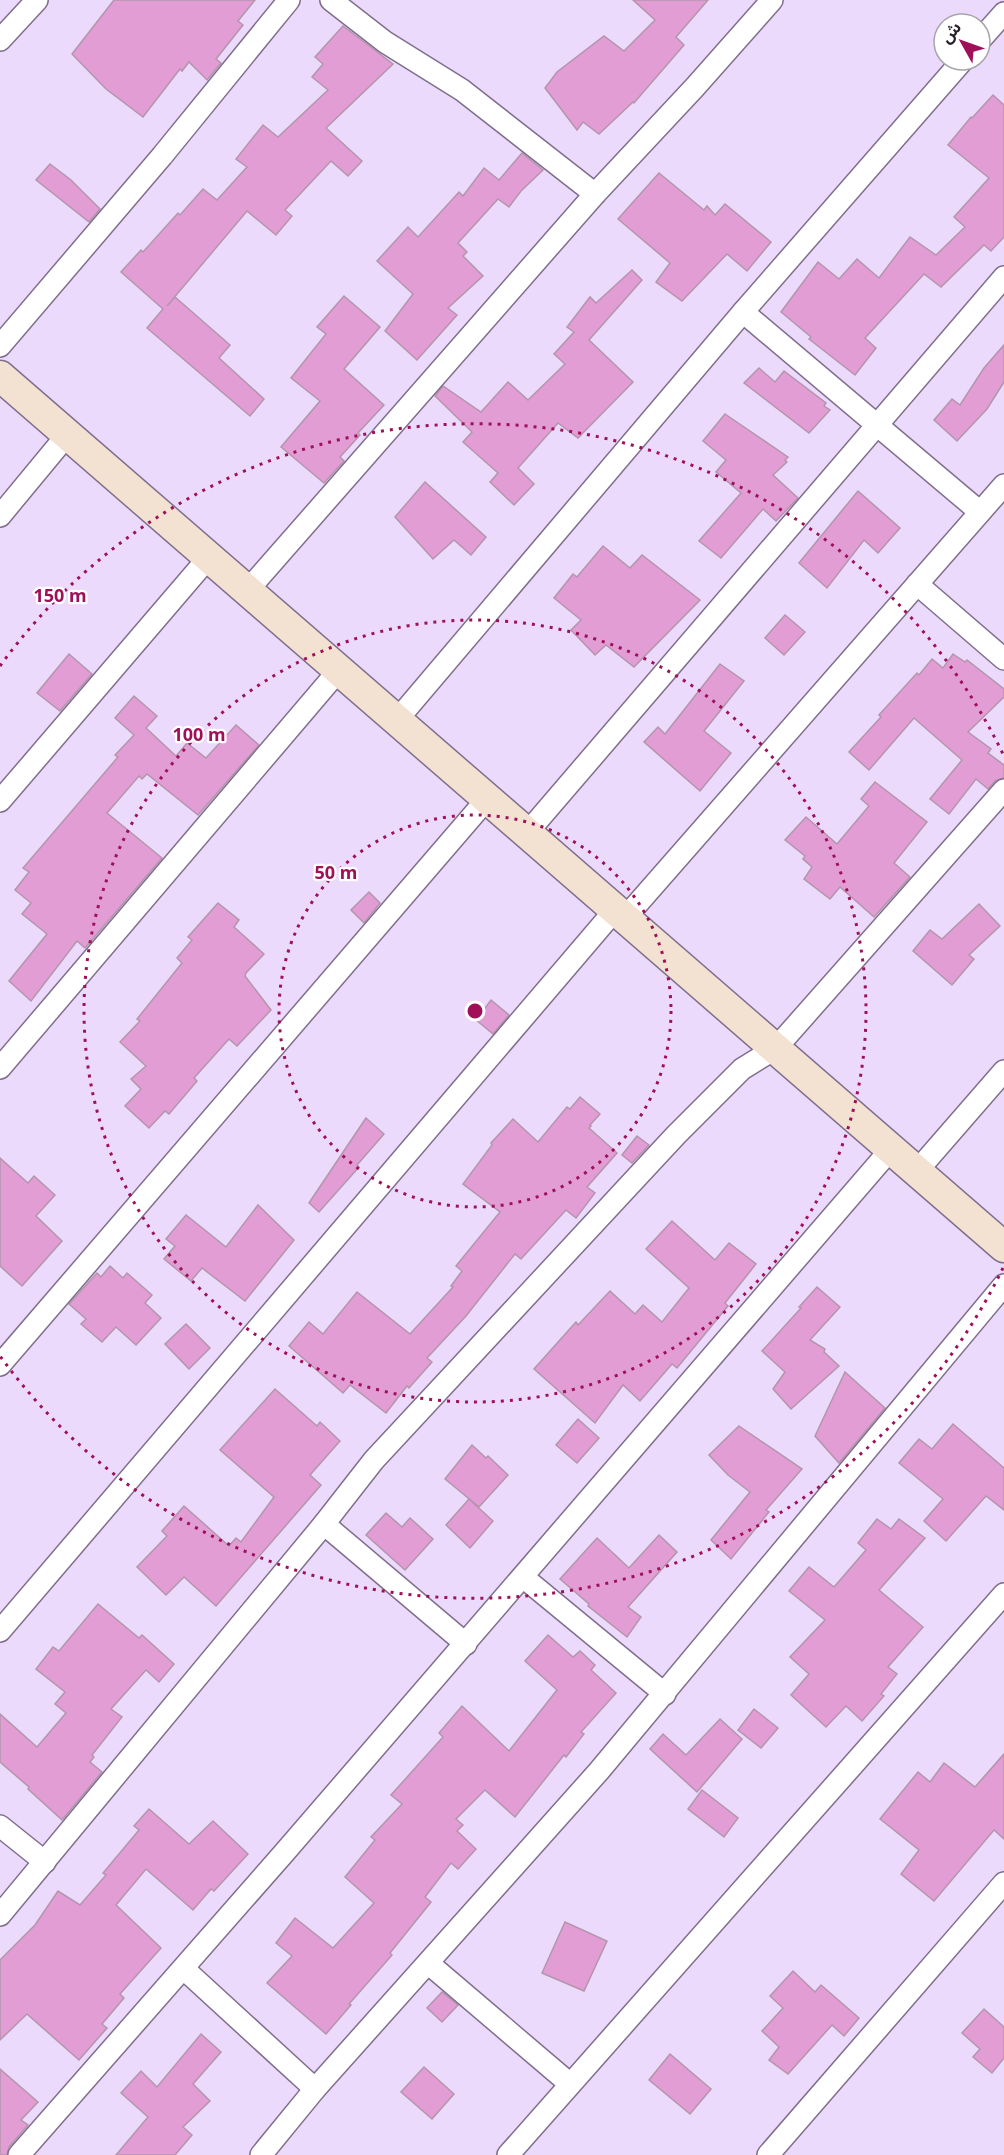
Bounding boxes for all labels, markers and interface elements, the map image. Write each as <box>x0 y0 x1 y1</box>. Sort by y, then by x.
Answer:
north arrow <box>932 12 992 72</box>
text: ش <box>935 17 966 48</box>
text: 150 m <box>33 583 87 607</box>
text: 100 m <box>172 722 226 746</box>
text: 50 m <box>315 860 357 884</box>
centre of rings <box>465 1001 485 1021</box>

